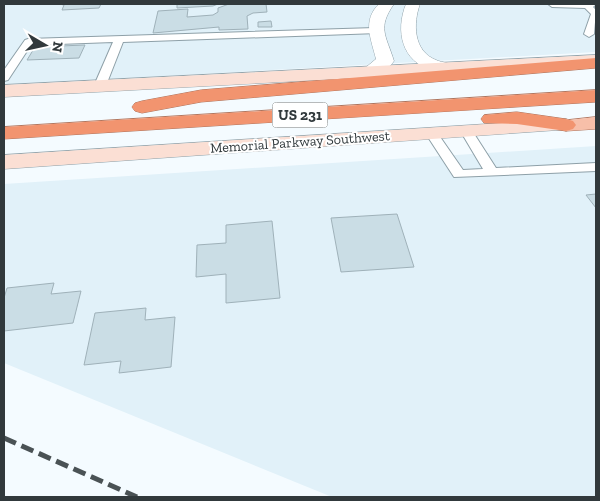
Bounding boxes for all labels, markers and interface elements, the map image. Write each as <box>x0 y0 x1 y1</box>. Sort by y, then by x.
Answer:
north arrow <box>20 20 70 70</box>
text: N <box>48 40 67 54</box>
road number: US 231 <box>272 102 328 128</box>
street label: Memorial Parkway Southwest <box>210 127 391 157</box>

